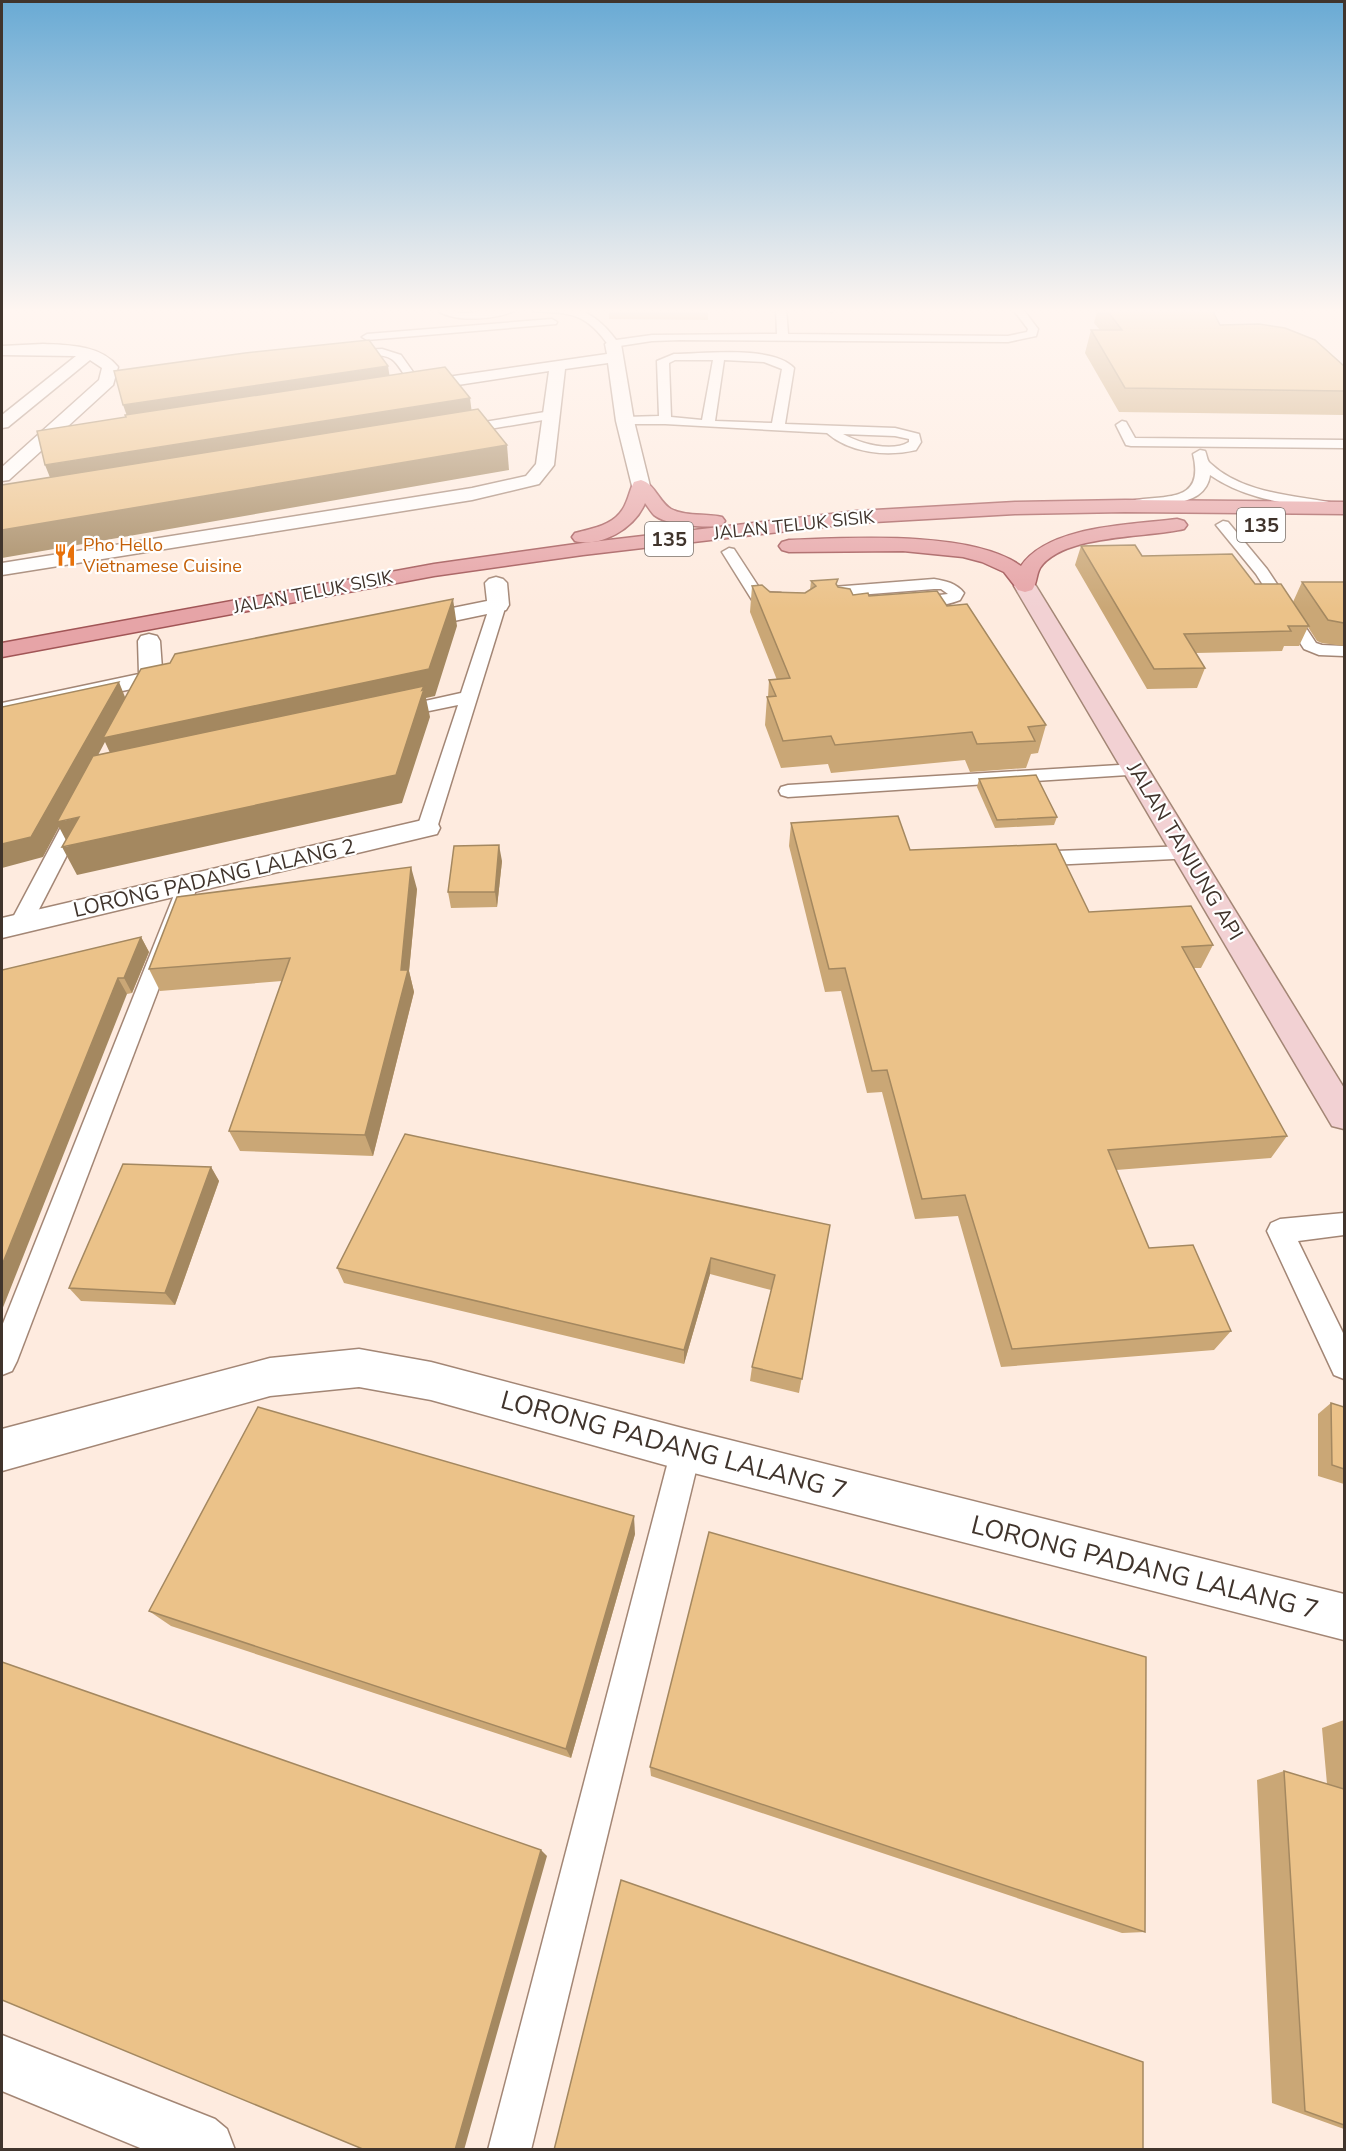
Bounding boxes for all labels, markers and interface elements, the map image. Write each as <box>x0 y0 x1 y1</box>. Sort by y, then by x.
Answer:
street label: JALAN TELUK SISIK <box>711 505 876 545</box>
road number: 135 <box>1237 508 1285 542</box>
road number: 135 <box>645 522 693 556</box>
place label: Pho Hello Vietnamese Cuisine <box>82 533 242 578</box>
restaurant icon: Pho Hello Vietnamese Cuisine <box>52 542 78 568</box>
street label: JALAN TELUK SISIK <box>230 565 395 619</box>
street label: JALAN TANJUNG API <box>1120 756 1249 945</box>
street label: LORONG PADANG LALANG 2 <box>70 832 358 924</box>
street label: LORONG PADANG LALANG 7 <box>497 1382 851 1509</box>
street label: LORONG PADANG LALANG 7 <box>968 1507 1322 1628</box>

